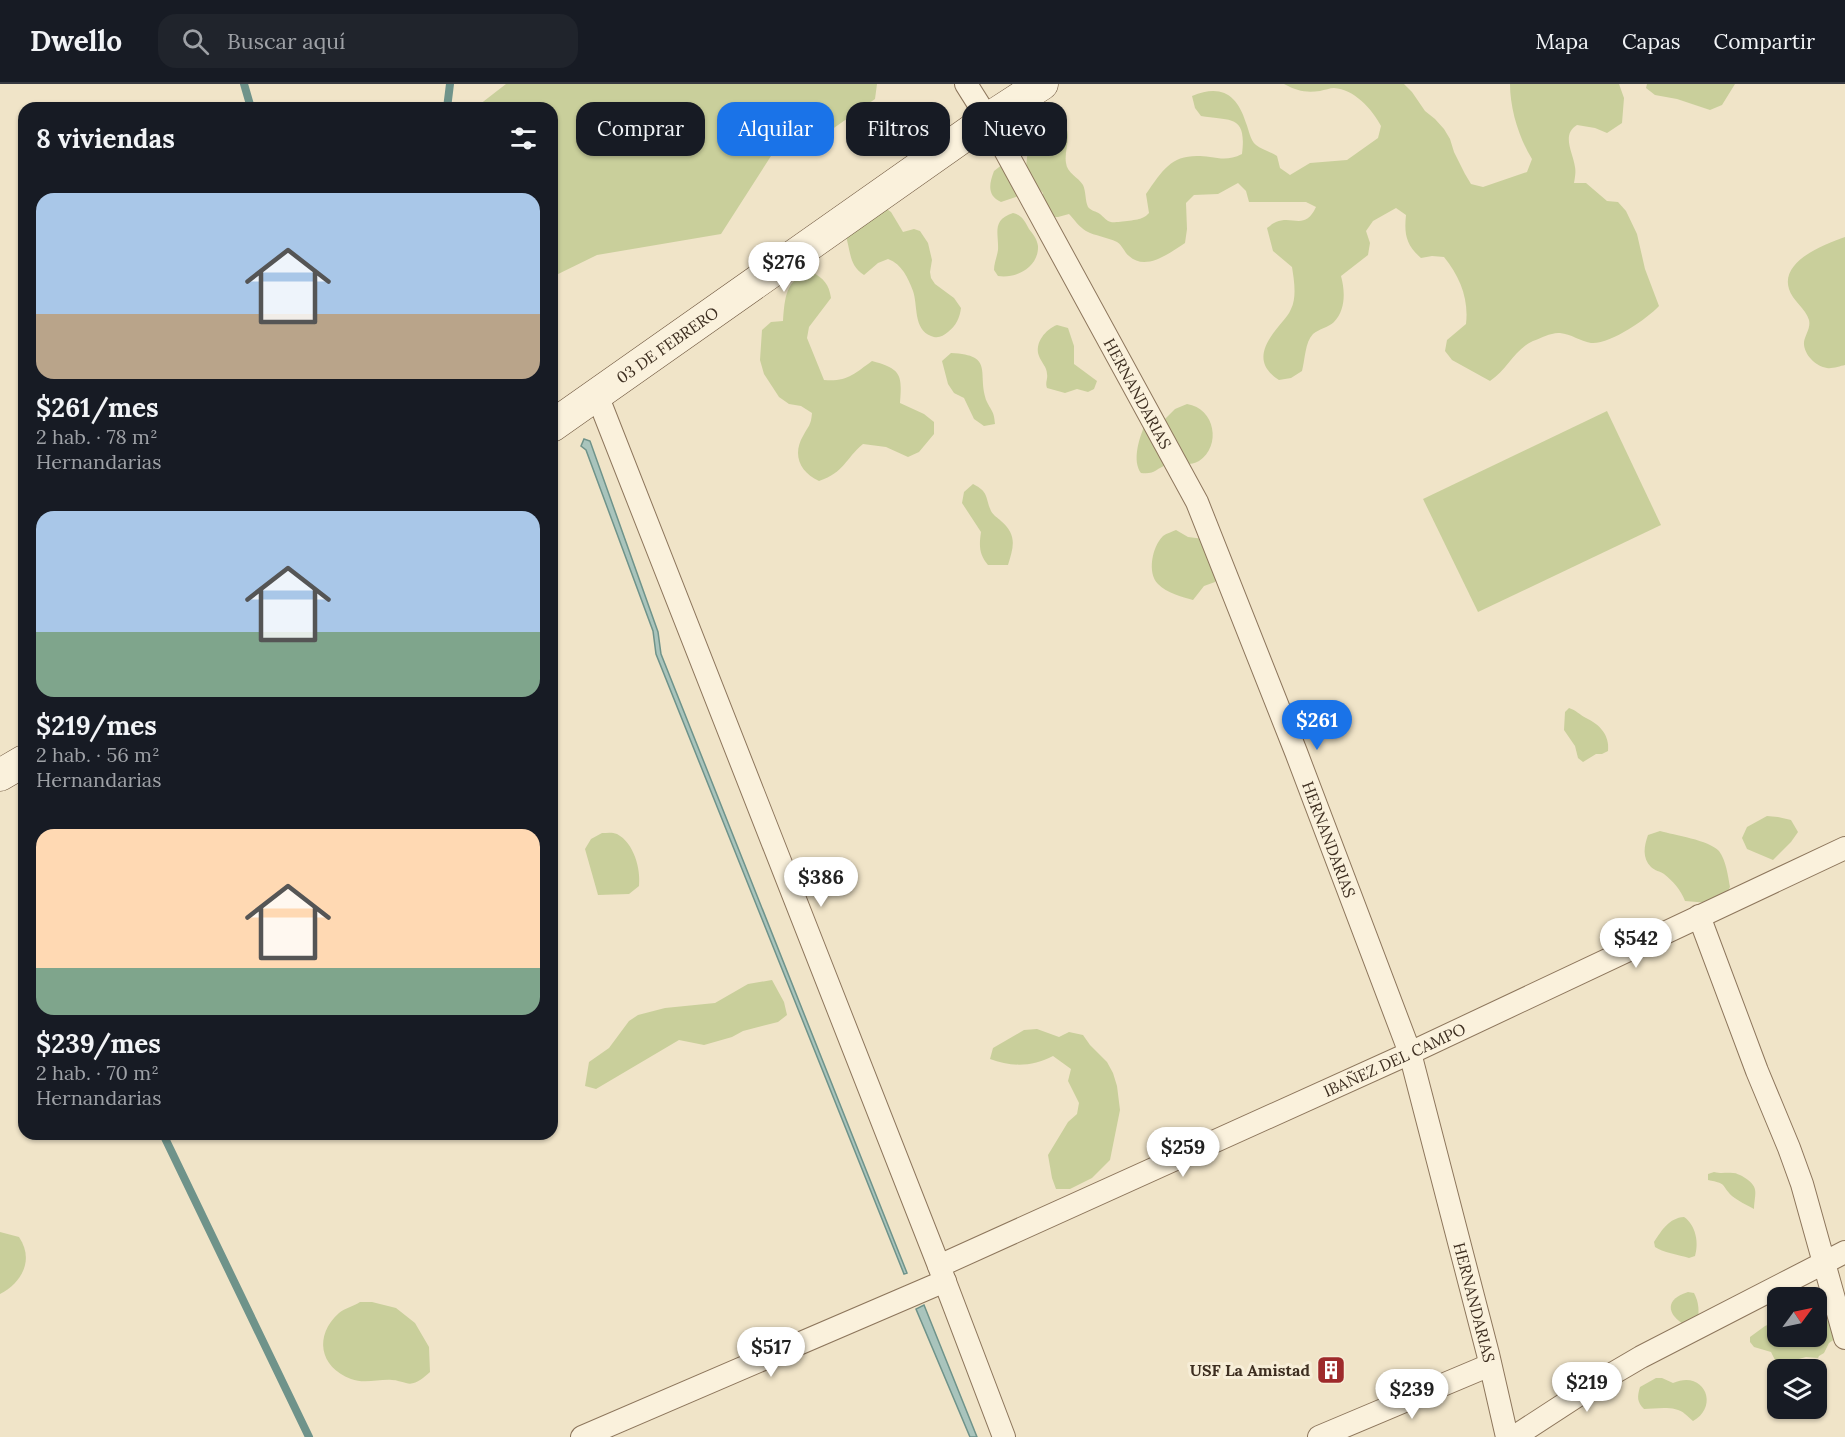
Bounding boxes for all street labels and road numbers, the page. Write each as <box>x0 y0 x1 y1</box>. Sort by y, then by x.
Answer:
street label: 03 DE FEBRERO <box>612 302 722 388</box>
street label: HERNANDARIAS <box>1099 335 1176 452</box>
street label: HERNANDARIAS <box>1298 778 1360 901</box>
street label: IBAÑEZ DEL CAMPO <box>1320 1018 1469 1101</box>
street label: HERNANDARIAS <box>1449 1240 1500 1364</box>

